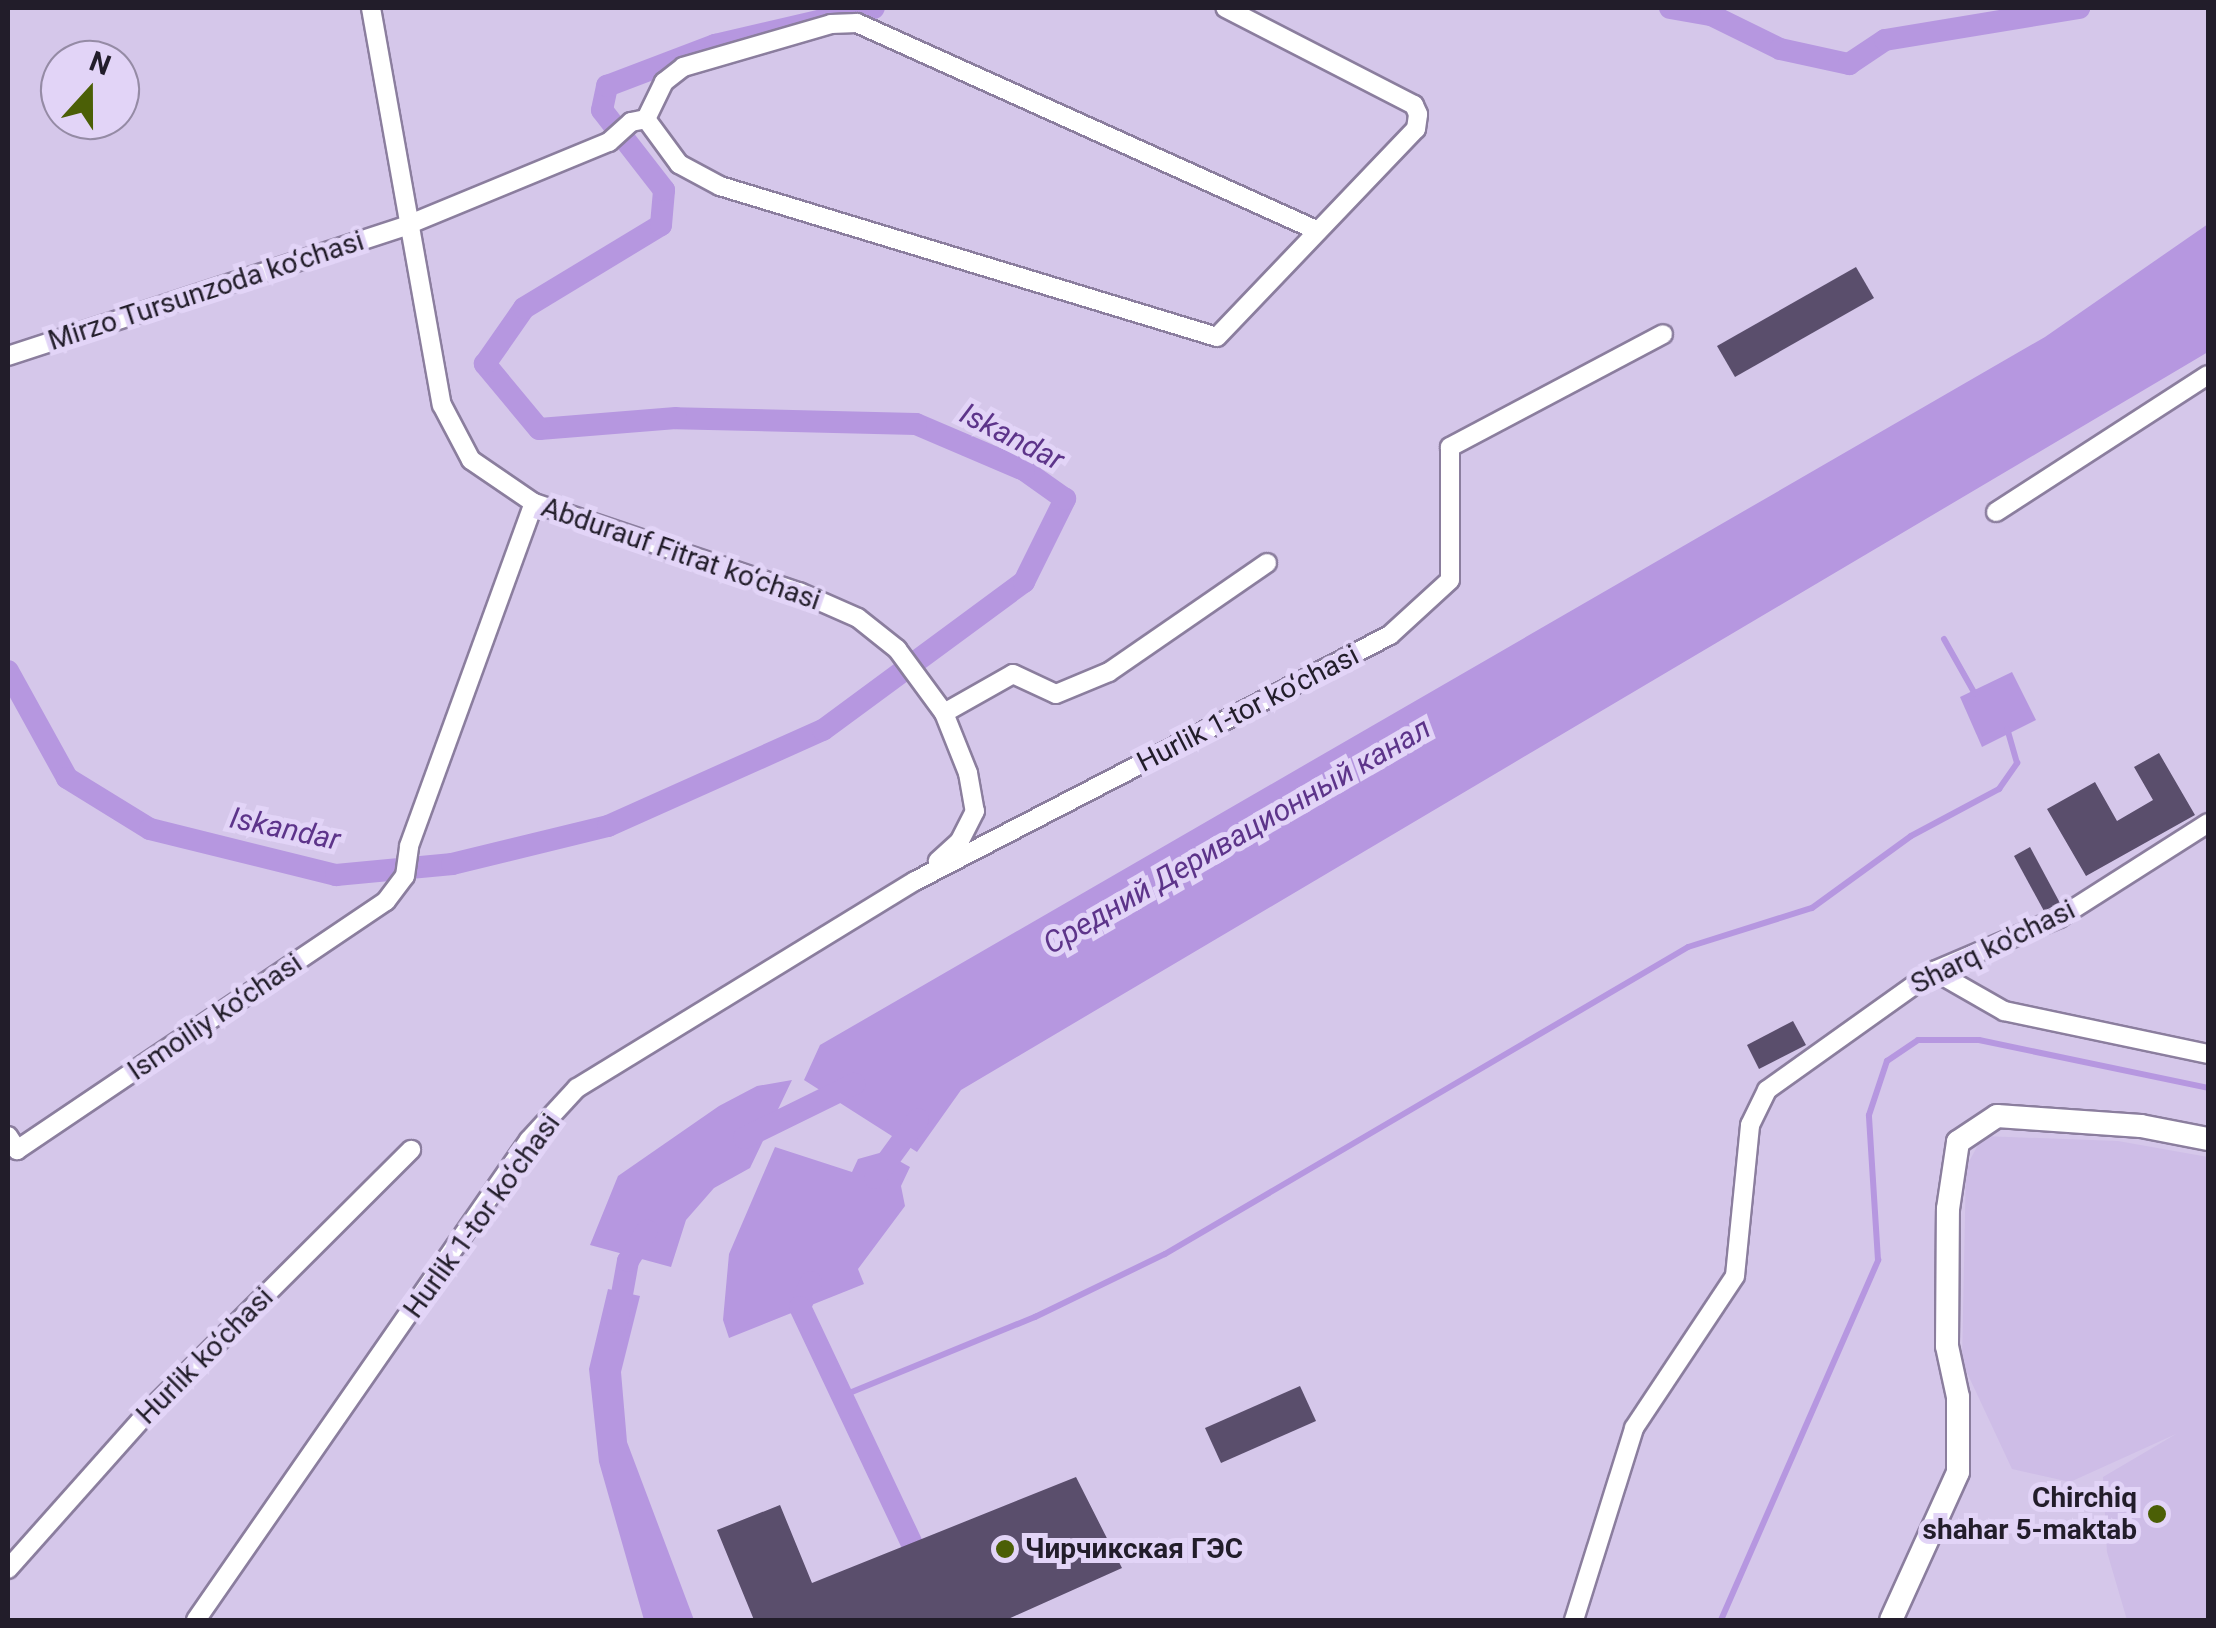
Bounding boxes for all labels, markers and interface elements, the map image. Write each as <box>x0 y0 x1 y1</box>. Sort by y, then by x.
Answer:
north arrow <box>40 40 140 140</box>
text: N <box>85 44 115 82</box>
street label: Mirzo Tursunzoda ko‘chasi <box>44 224 368 358</box>
water label: Iskandar <box>954 396 1070 478</box>
street label: Abdurauf Fitrat ko‘chasi <box>537 490 825 618</box>
street label: Hurlik 1-tor ko‘chasi <box>1132 639 1364 779</box>
water label: Средний Деривационный канал <box>1037 710 1437 962</box>
water label: Iskandar <box>227 800 343 858</box>
street label: Sharq ko'chasi <box>1905 893 2081 1001</box>
street label: Ismoiliy ko‘chasi <box>122 946 308 1088</box>
street label: Hurlik 1-tor ko‘chasi <box>397 1107 567 1325</box>
street label: Hurlik ko‘chasi <box>130 1281 280 1431</box>
place label: Chirchiq shahar 5-maktab <box>1923 1481 2137 1547</box>
marker: Chirchiq shahar 5-maktab <box>2146 1503 2168 1525</box>
place label: Чирчикская ГЭС <box>1025 1532 1243 1566</box>
marker: Чирчикская ГЭС <box>994 1538 1016 1560</box>

